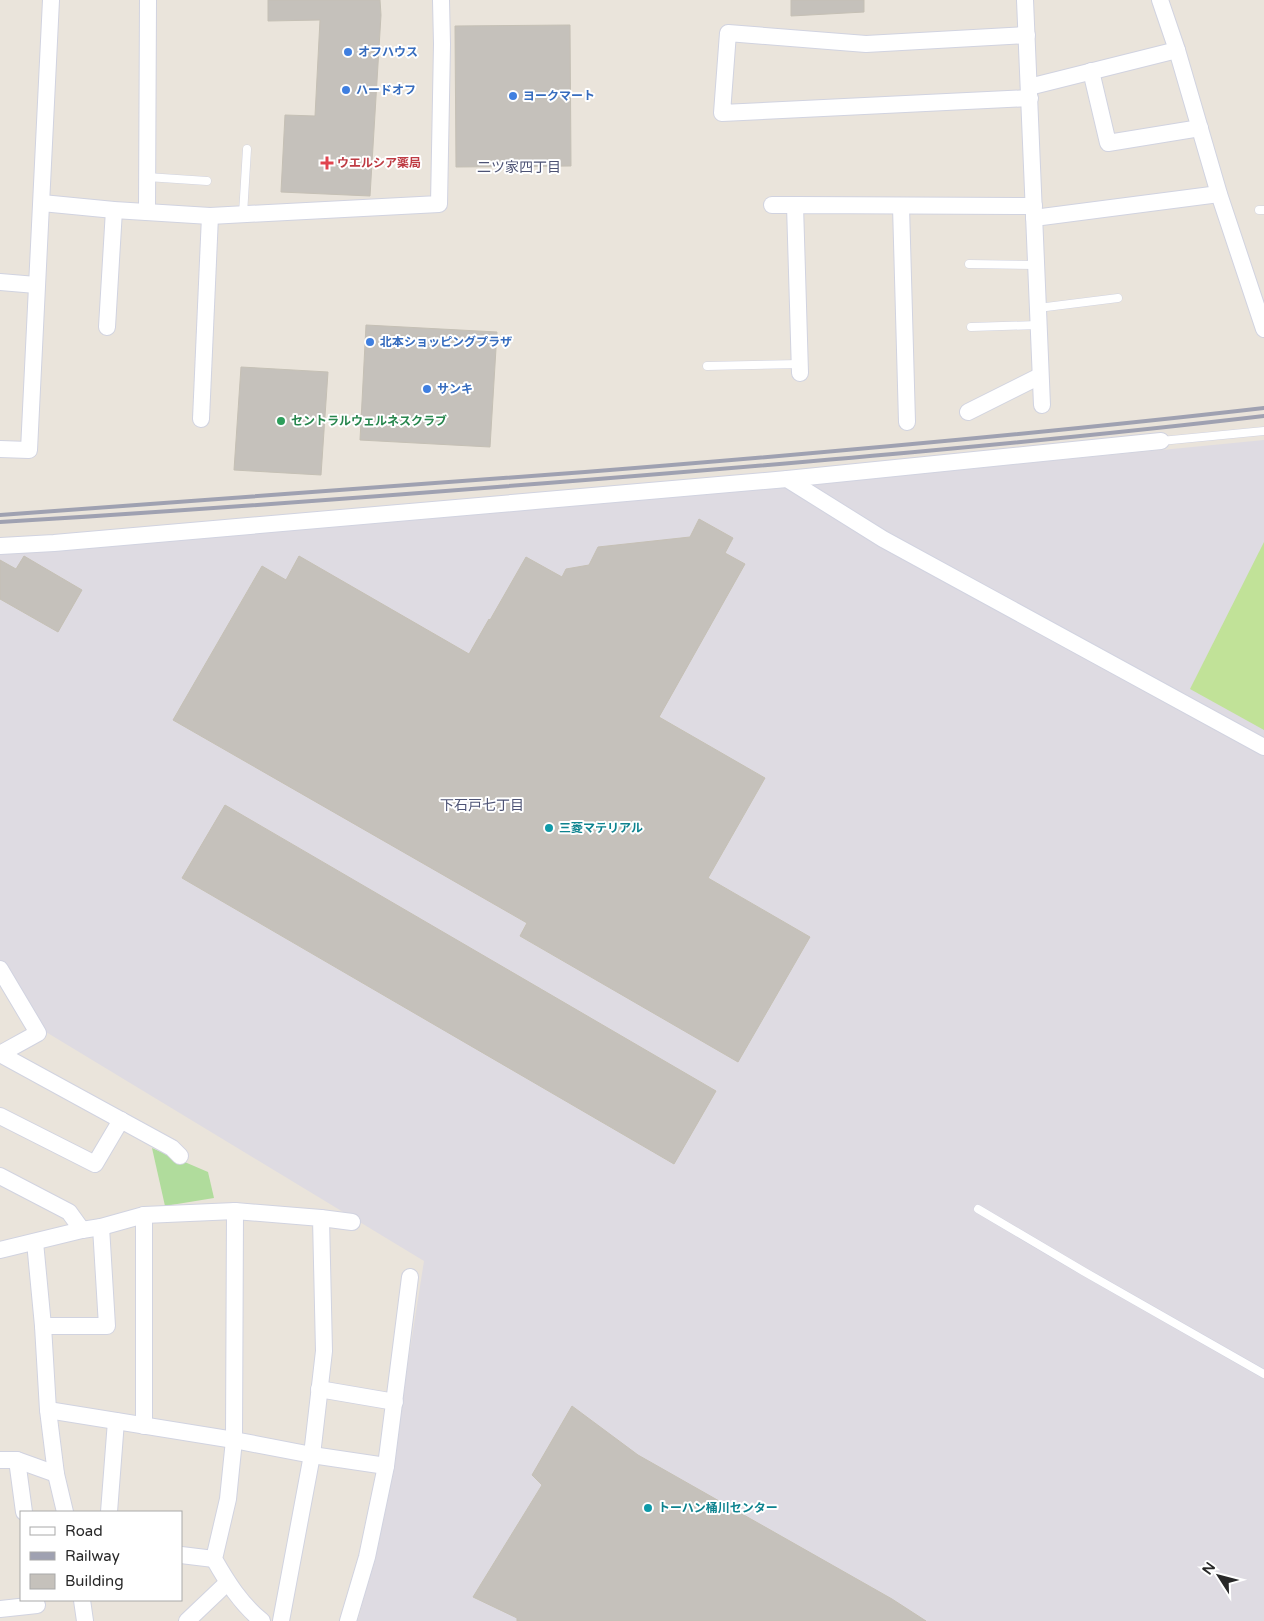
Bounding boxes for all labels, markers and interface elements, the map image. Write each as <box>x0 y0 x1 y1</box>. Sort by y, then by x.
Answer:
place label: オフハウス <box>358 45 418 59</box>
marker: オフハウス <box>342 46 354 58</box>
place label: ハードオフ <box>356 83 416 97</box>
marker: ハードオフ <box>340 84 352 96</box>
place label: ヨークマート <box>523 89 595 103</box>
marker: ヨークマート <box>507 90 519 102</box>
place label: ウエルシア薬局 <box>337 156 421 170</box>
marker: ウエルシア薬局 <box>321 157 333 169</box>
district label: 二ツ家四丁目 <box>477 159 561 176</box>
place label: 北本ショッピングプラザ <box>380 335 512 349</box>
marker: 北本ショッピングプラザ <box>364 336 376 348</box>
place label: サンキ <box>437 382 473 396</box>
marker: サンキ <box>421 383 433 395</box>
place label: セントラルウェルネスクラブ <box>291 414 447 428</box>
marker: セントラルウェルネスクラブ <box>275 415 287 427</box>
district label: 下石戸七丁目 <box>440 797 524 814</box>
place label: 三菱マテリアル <box>559 821 643 835</box>
marker: 三菱マテリアル <box>543 822 555 834</box>
place label: トーハン桶川センター <box>658 1501 778 1515</box>
marker: トーハン桶川センター <box>642 1502 654 1514</box>
legend <box>20 1511 182 1601</box>
text: Road <box>65 1522 103 1540</box>
text: Railway <box>65 1547 120 1565</box>
north arrow <box>1194 1551 1244 1601</box>
text: N <box>1199 1559 1219 1578</box>
text: Building <box>65 1572 124 1590</box>

